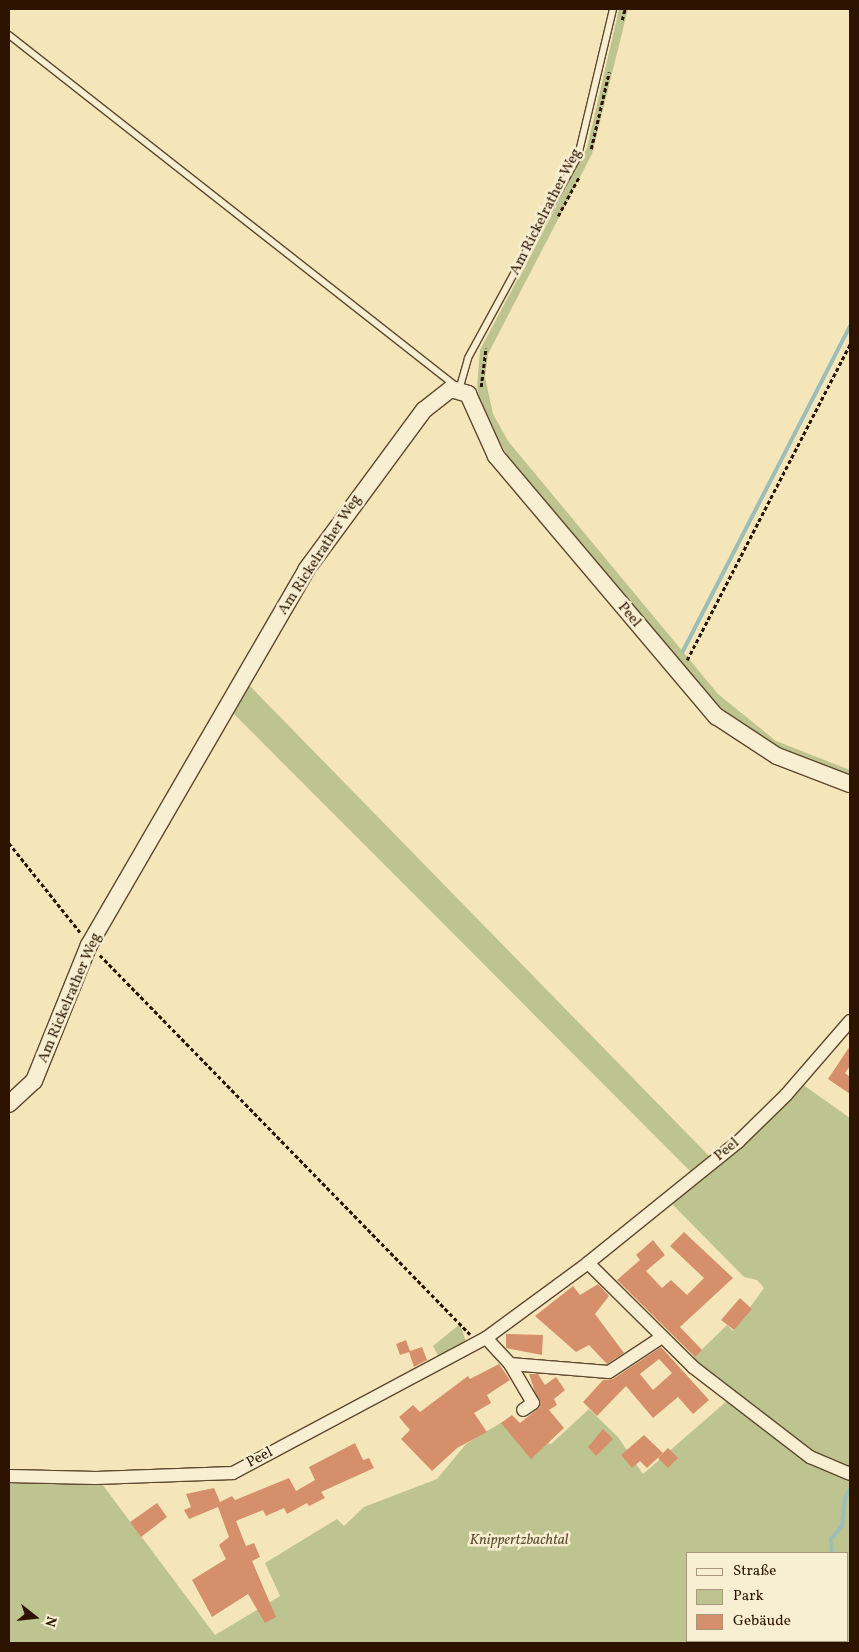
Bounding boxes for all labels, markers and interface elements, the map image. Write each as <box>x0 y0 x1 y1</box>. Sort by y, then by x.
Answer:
street label: Am Rickelrather Weg <box>506 145 586 279</box>
street label: Am Rickelrather Weg <box>274 491 366 619</box>
street label: Peel <box>613 599 645 631</box>
street label: Am Rickelrather Weg <box>34 930 106 1066</box>
street label: Peel <box>711 1134 743 1166</box>
street label: Peel <box>244 1444 276 1472</box>
park label: Knippertzbachtal <box>469 1532 569 1550</box>
legend <box>686 1552 849 1642</box>
text: Straße <box>733 1561 776 1582</box>
text: Park <box>733 1586 764 1607</box>
north arrow <box>10 1592 60 1642</box>
text: Gebäude <box>733 1611 791 1632</box>
text: N <box>39 1614 60 1629</box>

